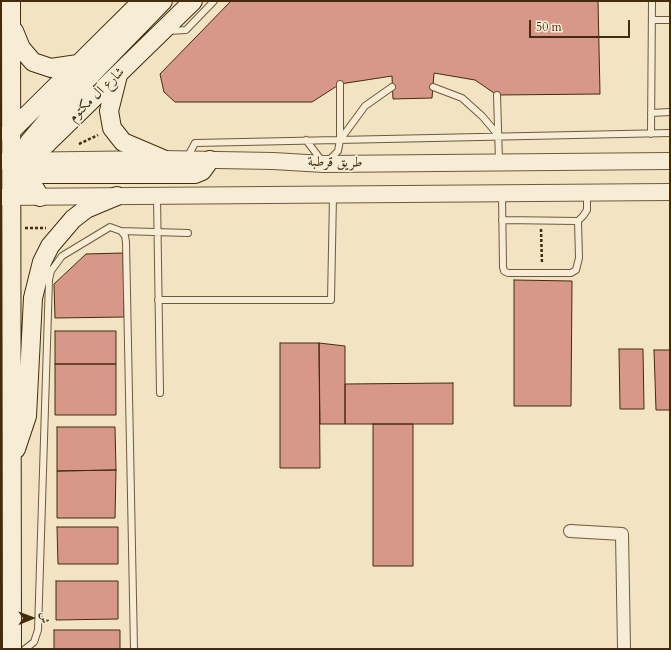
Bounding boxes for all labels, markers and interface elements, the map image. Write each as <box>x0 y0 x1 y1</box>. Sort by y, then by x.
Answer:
scale bar <box>531 12 632 38</box>
text: 50 m <box>536 19 562 35</box>
street label: شارع آل مكتوم <box>65 64 129 126</box>
street label: طريق قرطبة <box>307 154 363 172</box>
north arrow <box>12 598 52 638</box>
text: ش <box>37 612 52 623</box>

